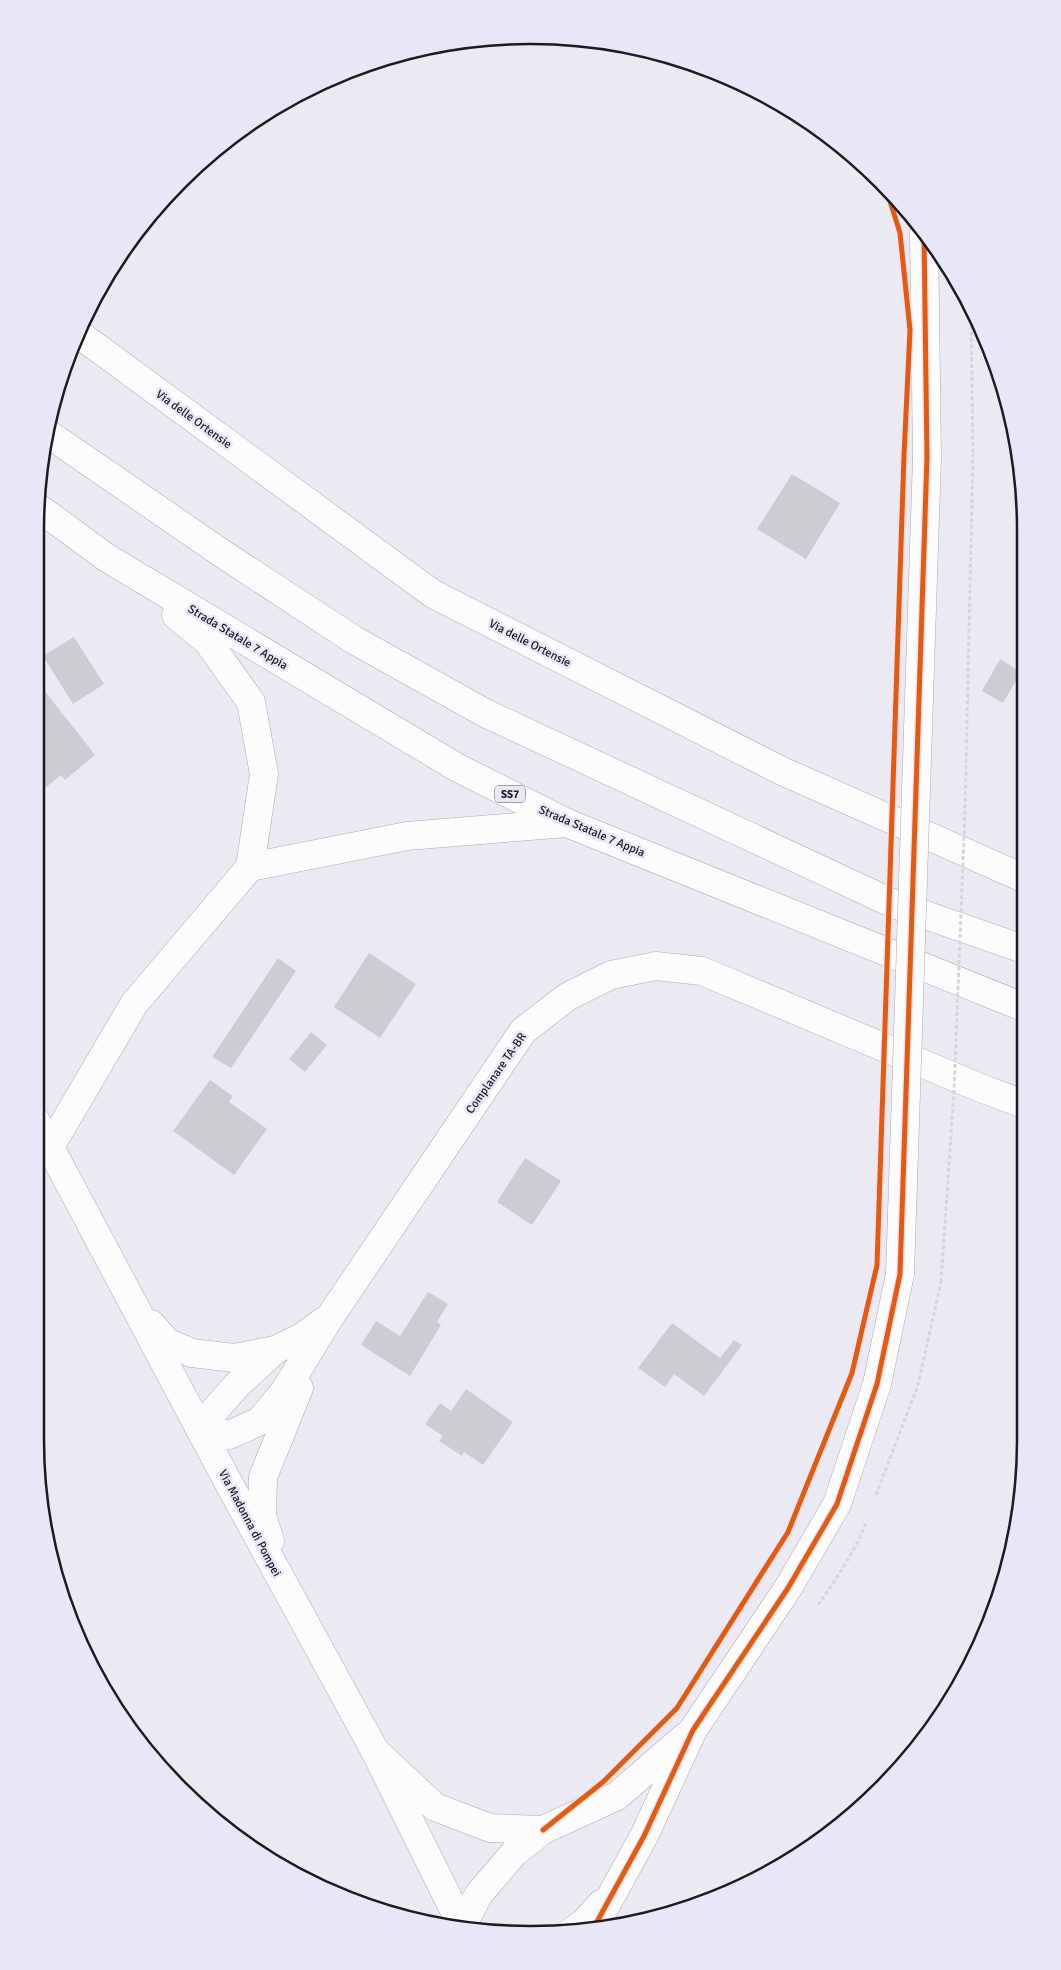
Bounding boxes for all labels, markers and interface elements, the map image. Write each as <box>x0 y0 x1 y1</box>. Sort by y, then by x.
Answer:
street label: Via delle Ortensie <box>153 387 235 452</box>
street label: Strada Statale 7 Appia <box>185 602 290 673</box>
street label: Via delle Ortensie <box>486 616 573 671</box>
road number: SS7 <box>495 786 525 802</box>
street label: Strada Statale 7 Appia <box>536 802 647 861</box>
street label: Complanare TA-BR <box>463 1030 530 1117</box>
street label: Via Madonna di Pompei <box>215 1467 284 1579</box>

